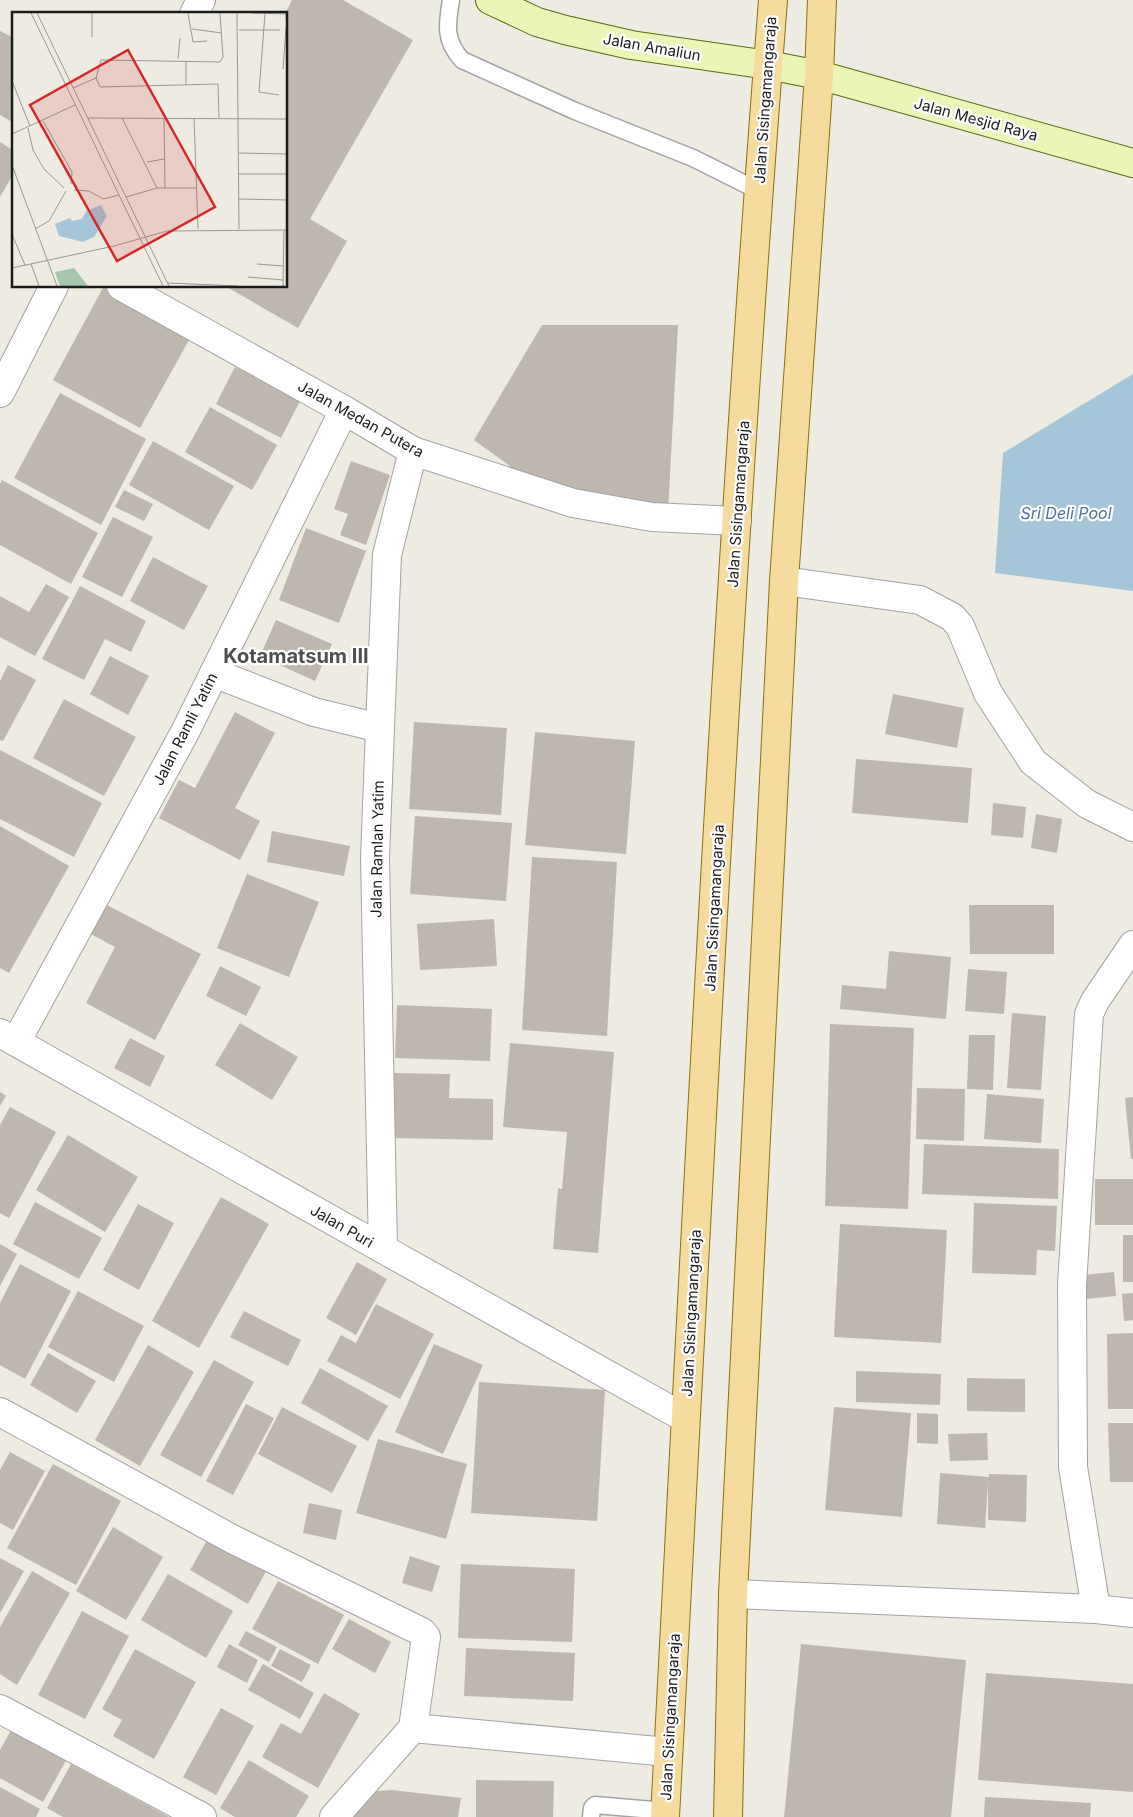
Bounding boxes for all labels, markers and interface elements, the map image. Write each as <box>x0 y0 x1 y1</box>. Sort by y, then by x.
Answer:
inset map <box>12 12 288 288</box>
street label: Jalan Sisingamangaraja <box>750 16 780 184</box>
street label: Jalan Amaliun <box>602 29 702 65</box>
street label: Jalan Mesjid Raya <box>912 93 1040 145</box>
street label: Jalan Medan Putera <box>295 376 427 462</box>
street label: Jalan Sisingamangaraja <box>723 420 753 588</box>
water label: Sri Deli Pool <box>1020 503 1112 523</box>
district label: Kotamatsum III <box>223 644 369 668</box>
street label: Jalan Ramli Yatim <box>148 669 222 789</box>
street label: Jalan Ramlan Yatim <box>366 780 388 918</box>
street label: Jalan Sisingamangaraja <box>700 824 728 992</box>
street label: Jalan Puri <box>307 1200 377 1252</box>
street label: Jalan Sisingamangaraja <box>677 1229 705 1397</box>
street label: Jalan Sisingamangaraja <box>656 1633 684 1801</box>

